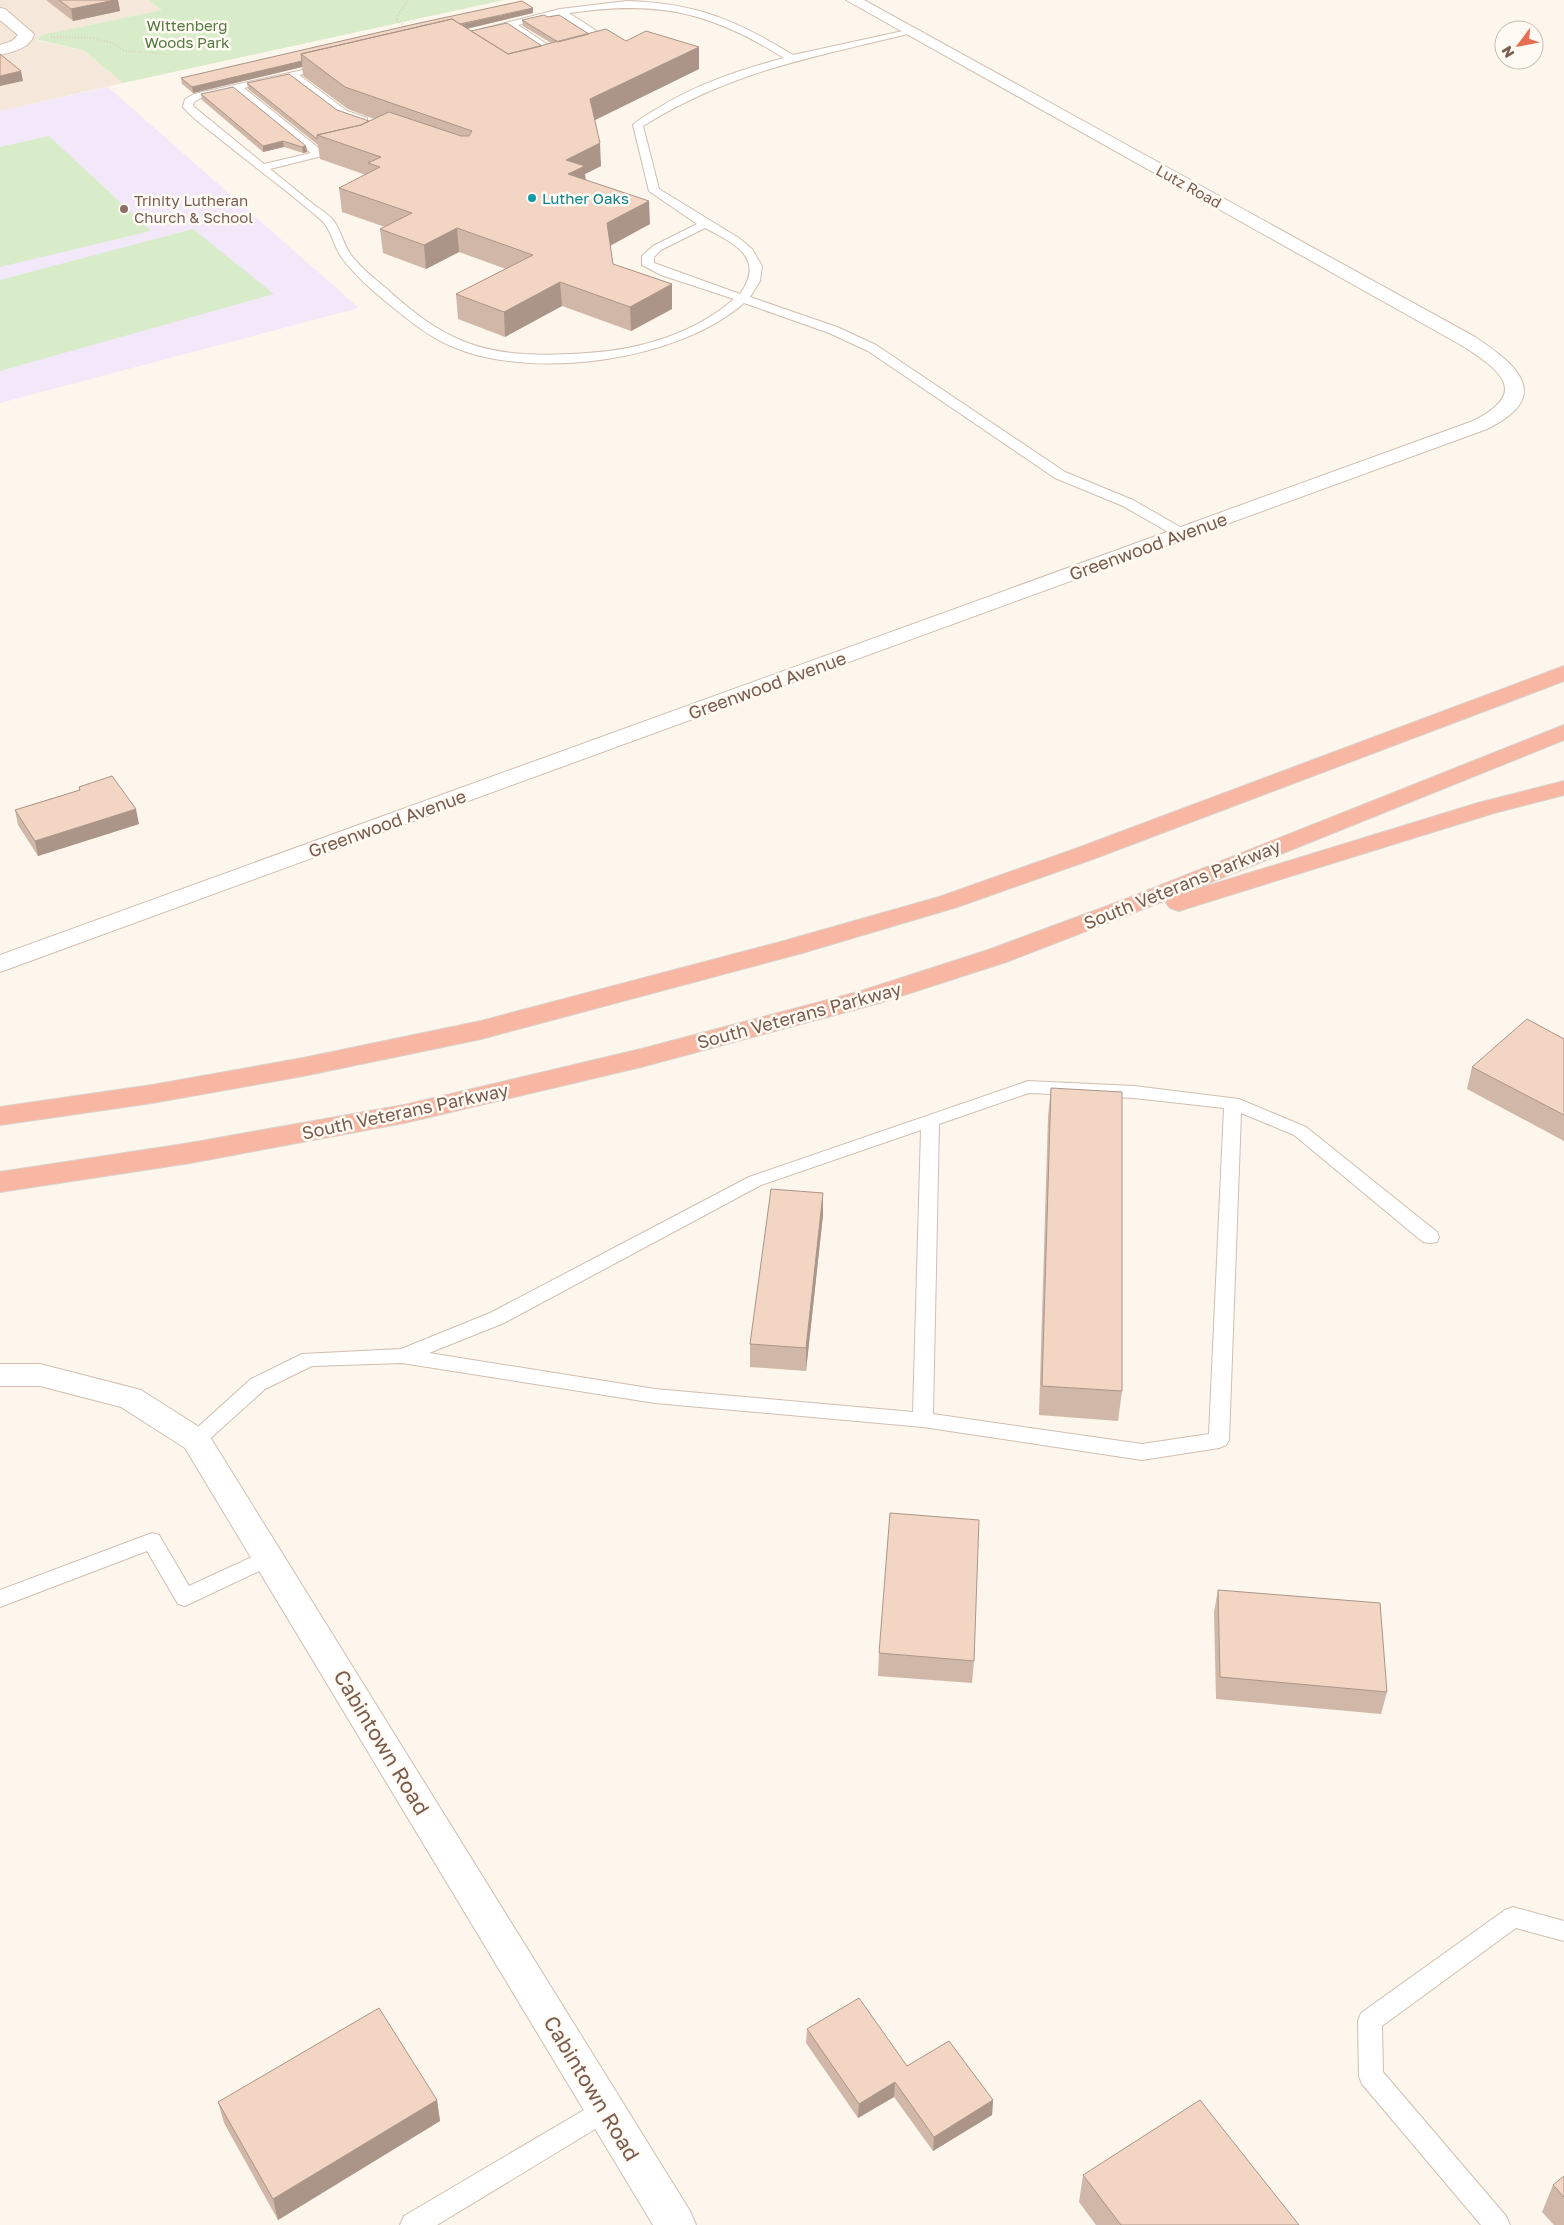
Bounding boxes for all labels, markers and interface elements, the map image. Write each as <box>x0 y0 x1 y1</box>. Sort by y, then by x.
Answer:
park label: Wittenberg Woods Park <box>144 16 230 51</box>
north arrow <box>1494 20 1544 70</box>
text: N <box>1498 43 1518 61</box>
street label: Lutz Road <box>1153 161 1225 211</box>
place label: Luther Oaks <box>542 189 629 207</box>
place label: Trinity Lutheran Church & School <box>134 191 253 226</box>
marker: Luther Oaks <box>526 192 538 204</box>
marker: Trinity Lutheran Church & School <box>118 203 130 215</box>
street label: Greenwood Avenue <box>1066 507 1230 585</box>
street label: Greenwood Avenue <box>685 646 849 724</box>
street label: Greenwood Avenue <box>305 784 469 862</box>
street label: South Veterans Parkway <box>1080 834 1284 934</box>
street label: South Veterans Parkway <box>695 977 903 1053</box>
street label: South Veterans Parkway <box>300 1078 510 1144</box>
street label: Cabintown Road <box>328 1665 436 1819</box>
street label: Cabintown Road <box>538 2011 646 2165</box>

